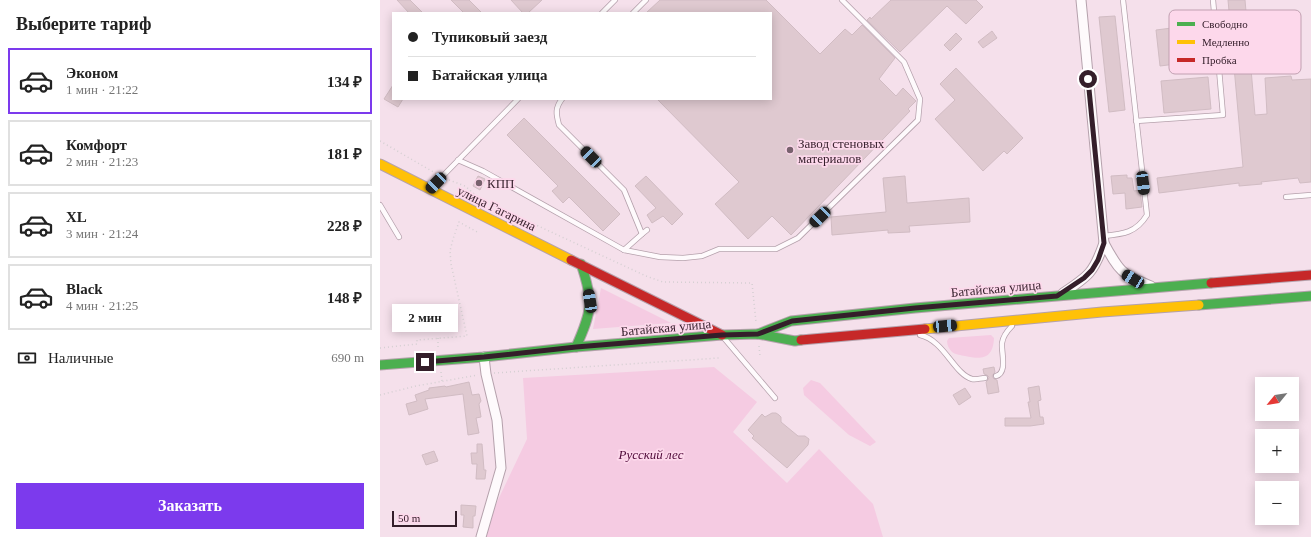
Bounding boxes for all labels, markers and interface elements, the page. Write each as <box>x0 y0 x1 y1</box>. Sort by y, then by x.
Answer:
legend <box>1169 10 1301 74</box>
text: Выберите тариф <box>16 14 151 34</box>
text: Свободно <box>1202 18 1248 30</box>
text: Тупиковый заезд <box>432 29 547 45</box>
text: Медленно <box>1202 36 1250 48</box>
text: Пробка <box>1202 54 1237 66</box>
icon: car <box>18 63 54 99</box>
text: Эконом <box>66 65 118 81</box>
text: Батайская улица <box>432 67 548 83</box>
route start <box>1079 70 1097 88</box>
text: 134 ₽ <box>327 74 362 90</box>
text: 1 мин · 21:22 <box>66 82 138 97</box>
icon: car <box>18 135 54 171</box>
place label: Завод стеновых материалов <box>798 136 885 166</box>
text: Комфорт <box>66 137 127 153</box>
car <box>578 144 604 170</box>
marker: Завод стеновых материалов <box>785 145 795 155</box>
text: 181 ₽ <box>327 146 362 162</box>
text: 2 мин · 21:23 <box>66 154 138 169</box>
car <box>423 170 449 196</box>
car <box>1136 170 1150 196</box>
place label: КПП <box>487 176 514 191</box>
marker: КПП <box>474 178 484 188</box>
street label: улица Гагарина <box>455 183 539 234</box>
car <box>807 204 833 230</box>
icon: car <box>18 207 54 243</box>
text: XL <box>66 209 87 225</box>
text: 228 ₽ <box>327 218 362 234</box>
text: 3 мин · 21:24 <box>66 226 138 241</box>
car <box>1120 268 1146 290</box>
street label: Батайская улица <box>950 277 1042 300</box>
icon: car <box>18 279 54 315</box>
text: Black <box>66 281 103 297</box>
car <box>582 288 598 314</box>
text: 148 ₽ <box>327 290 362 306</box>
text: 4 мин · 21:25 <box>66 298 138 313</box>
callout: 2 мин <box>392 304 458 332</box>
text: 2 мин <box>408 310 442 325</box>
street label: Батайская улица <box>620 316 712 339</box>
car <box>933 319 957 333</box>
icon: cash <box>16 347 38 369</box>
text: Наличные <box>48 350 113 366</box>
text: 690 m <box>331 350 364 365</box>
route end <box>416 353 434 371</box>
north arrow <box>1255 377 1299 421</box>
map controls <box>1255 377 1299 525</box>
button: + <box>1255 429 1299 473</box>
park label: Русский лес <box>618 447 684 462</box>
button: − <box>1255 481 1299 525</box>
button: Заказать <box>16 483 364 529</box>
scale bar <box>392 509 457 528</box>
text: 50 m <box>398 512 420 524</box>

